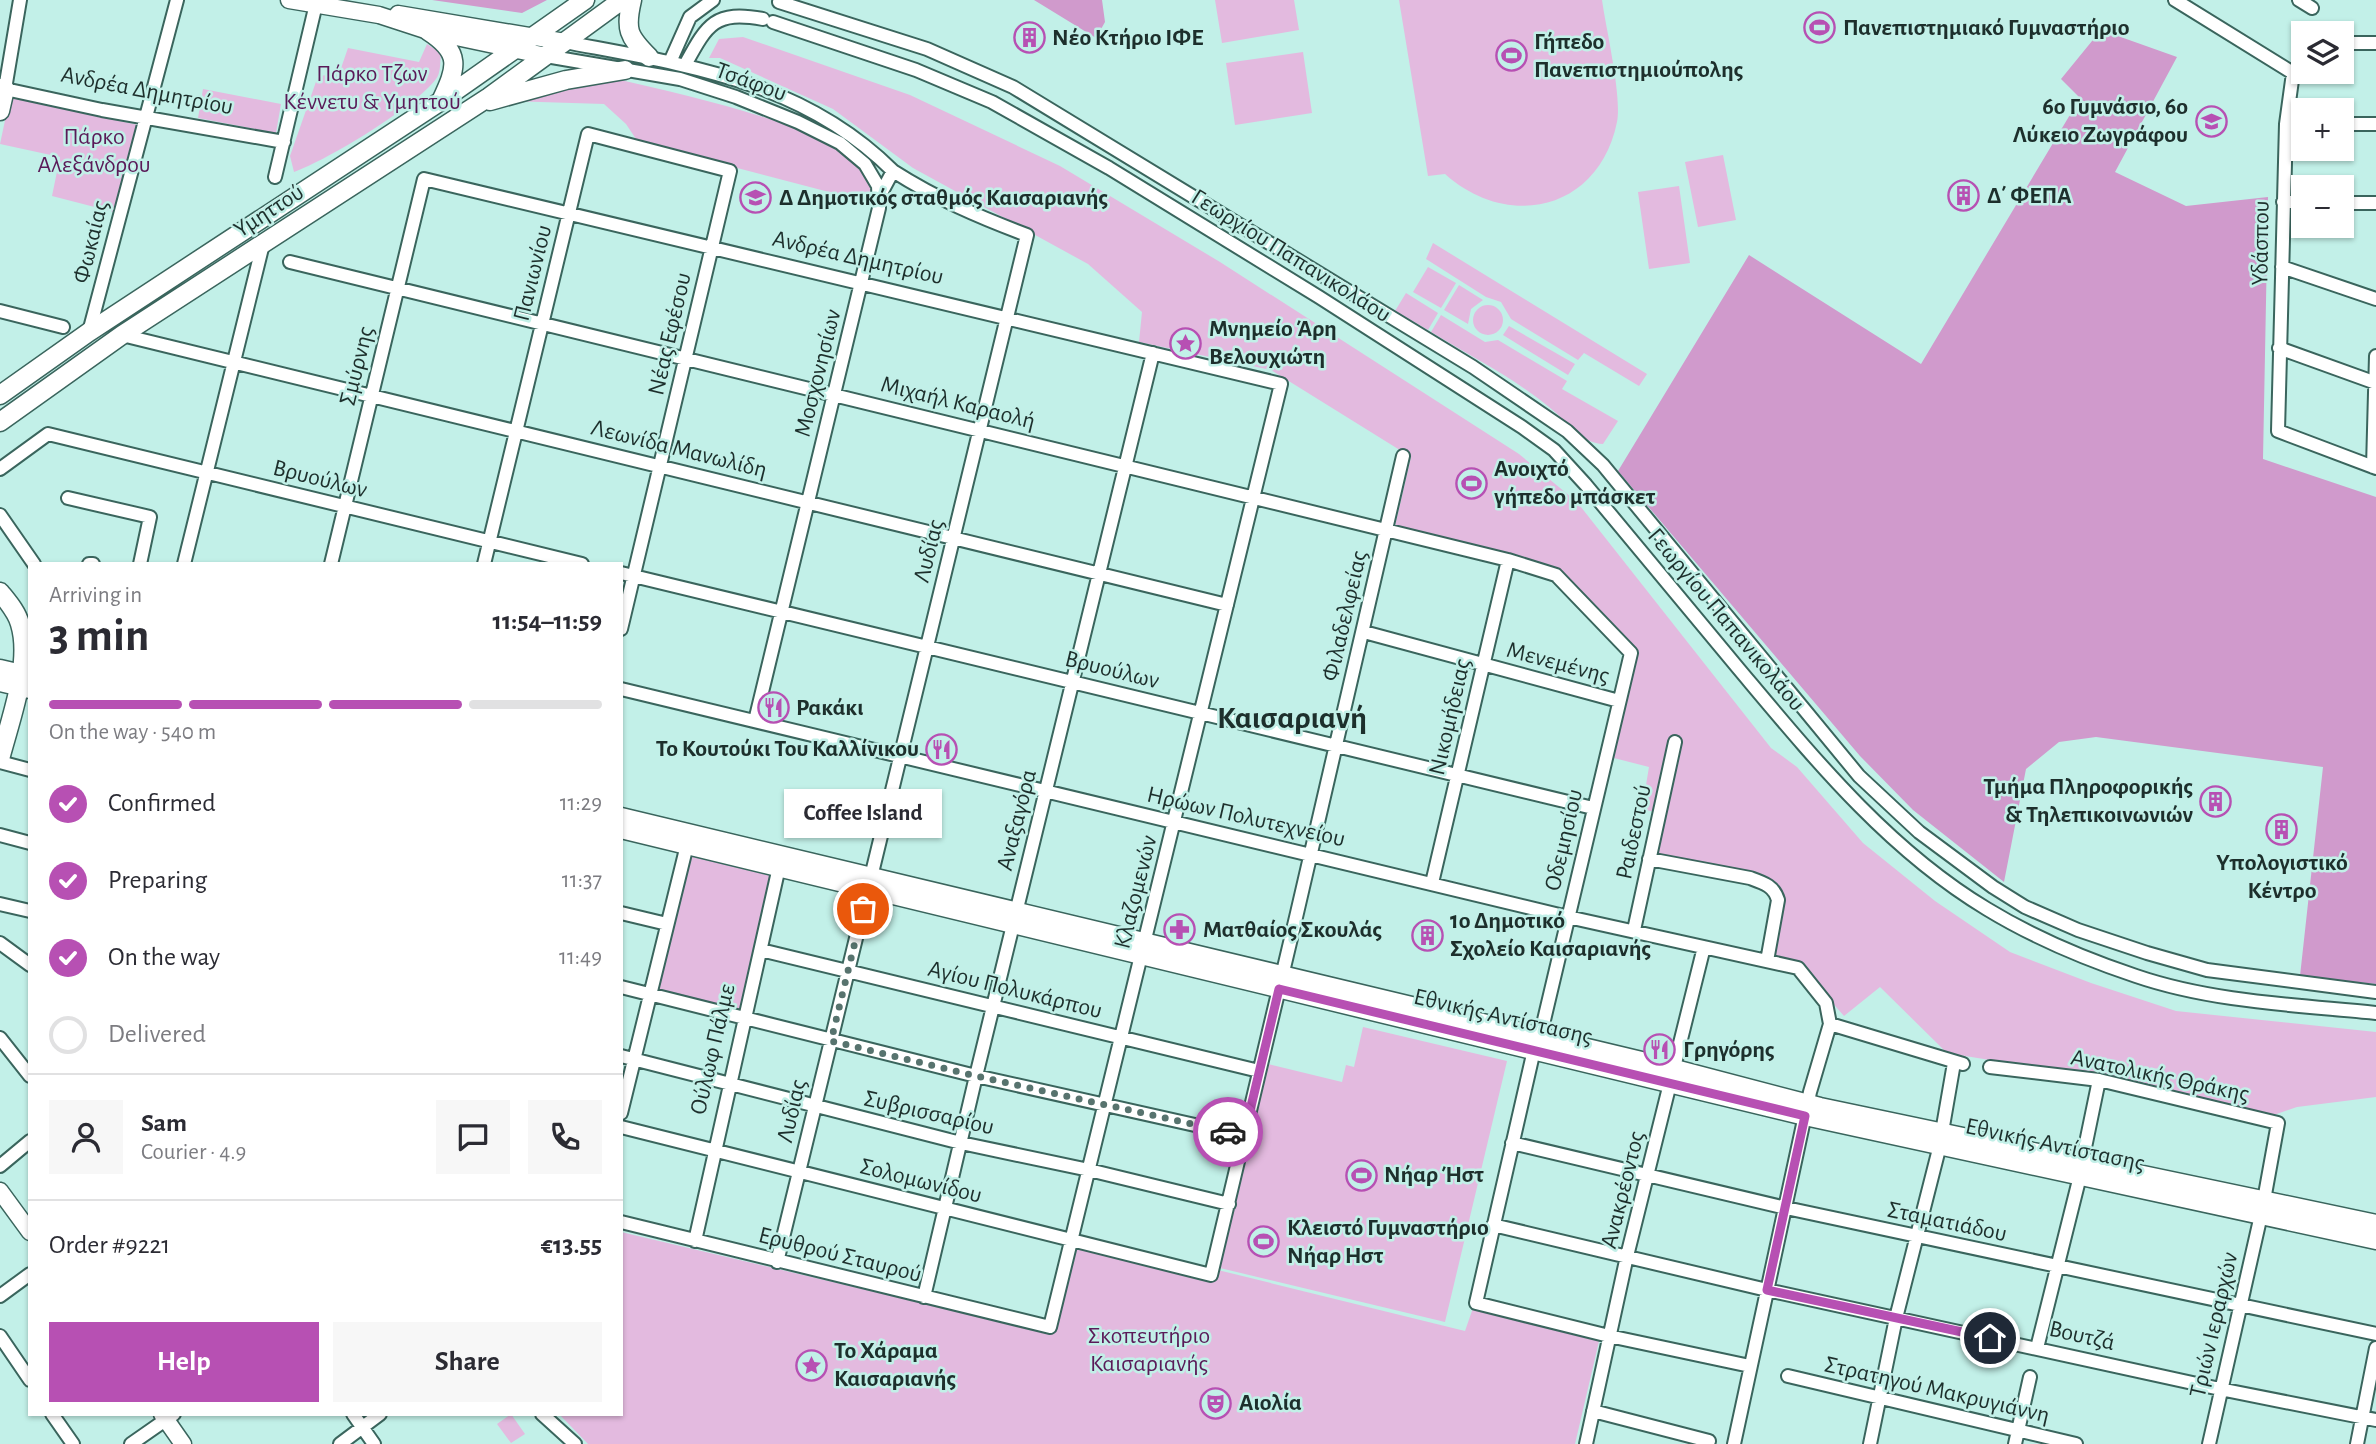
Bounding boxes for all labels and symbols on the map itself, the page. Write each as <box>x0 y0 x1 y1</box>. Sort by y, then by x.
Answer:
sports icon: Πανεπιστημιακό Γυμναστήριο <box>1803 11 1837 45</box>
place label: Πανεπιστημιακό Γυμναστήριο <box>1843 16 2130 40</box>
building icon: Νέο Κτήριο ΙΦΕ <box>1012 21 1046 55</box>
place label: Νέο Κτήριο ΙΦΕ <box>1052 26 1203 50</box>
place label: Γήπεδο Πανεπιστημιούπολης <box>1534 30 1743 82</box>
sports icon: Γήπεδο Πανεπιστημιούπολης <box>1494 39 1528 73</box>
street label: Τσάφου <box>712 58 790 106</box>
park label: Πάρκο Τζων Κέννετυ & Υμηττού <box>283 62 461 114</box>
street label: Ανδρέα Δημητρίου <box>59 63 235 119</box>
place label: 6ο Γυμνάσιο, 6ο Λύκειο Ζωγράφου <box>2013 95 2188 147</box>
school or university icon: 6ο Γυμνάσιο, 6ο Λύκειο Ζωγράφου <box>2194 104 2228 138</box>
park label: Πάρκο Αλεξάνδρου <box>37 125 151 177</box>
building icon: Δ΄ ΦΕΠΑ <box>1947 179 1981 213</box>
street label: Υμηττού <box>230 180 308 242</box>
school or university icon: Δ Δημοτικός σταθμός Καισαριανής <box>739 181 773 215</box>
place label: Δ΄ ΦΕΠΑ <box>1987 184 2072 208</box>
street label: Γεωργίου Παπανικολάου <box>1187 185 1395 327</box>
place label: Δ Δημοτικός σταθμός Καισαριανής <box>779 186 1108 210</box>
street label: Φωκαίας <box>69 198 113 286</box>
street label: Υδάσπου <box>2248 200 2274 286</box>
street label: Πανιωνίου <box>509 222 557 324</box>
street label: Ανδρέα Δημητρίου <box>770 227 946 289</box>
street label: Νέας Εφέσου <box>644 270 696 398</box>
street label: Μοσχονησίων <box>791 307 845 439</box>
place label: Μνημείο Άρη Βελουχιώτη <box>1209 317 1337 369</box>
street label: Σμύρνης <box>336 324 378 408</box>
place icon: Μνημείο Άρη Βελουχιώτη <box>1169 326 1203 360</box>
street label: Μιχαήλ Καραολή <box>878 372 1038 434</box>
street label: Λεωνίδα Μανωλίδη <box>589 416 769 482</box>
street label: Βρυούλων <box>270 456 370 502</box>
place label: Ανοιχτό γήπεδο μπάσκετ <box>1494 457 1656 509</box>
sports icon: Ανοιχτό γήπεδο μπάσκετ <box>1454 466 1488 500</box>
street label: Λυδίας <box>910 517 948 585</box>
street label: Γεωργίου Παπανικολάου <box>1643 524 1809 716</box>
street label: Φιλαδελφείας <box>1318 548 1372 684</box>
street label: Μενεμένης <box>1504 638 1612 688</box>
street label: Βρυούλων <box>1062 647 1162 693</box>
street label: Νικομήδειας <box>1425 656 1475 778</box>
restaurant icon: Ρακάκι <box>756 691 790 725</box>
place label: Ρακάκι <box>796 696 864 720</box>
district label: Καισαριανή <box>1217 702 1367 734</box>
restaurant icon: Το Κουτούκι Του Καλλίνικου <box>925 732 959 766</box>
place label: Το Κουτούκι Του Καλλίνικου <box>656 737 919 761</box>
street label: Αναξαγόρα <box>993 767 1041 873</box>
place label: Τμήμα Πληροφορικής & Τηλεπικοινωνιών <box>1983 775 2193 827</box>
street label: Ραιδεστού <box>1612 782 1656 882</box>
street label: Ηρώων Πολυτεχνείου <box>1145 783 1347 851</box>
building icon: Τμήμα Πληροφορικής & Τηλεπικοινωνιών <box>2199 784 2233 818</box>
street label: Οδεμησίου <box>1541 787 1587 893</box>
callout: Coffee Island <box>784 790 942 839</box>
building icon: Υπολογιστικό Κέντρο <box>2265 812 2299 846</box>
street label: Κλαζομενών <box>1110 833 1162 951</box>
place label: Υπολογιστικό Κέντρο <box>2216 851 2348 903</box>
pin <box>833 879 893 939</box>
place label: 1ο Δημοτικό Σχολείο Καισαριανής <box>1450 909 1651 961</box>
pharmacy icon: Ματθαίος Σκουλάς <box>1163 913 1197 947</box>
place label: Ματθαίος Σκουλάς <box>1203 918 1382 942</box>
building icon: 1ο Δημοτικό Σχολείο Καισαριανής <box>1410 918 1444 952</box>
street label: Αγίου Πολυκάρπου <box>926 957 1104 1023</box>
street label: Ούλωφ Πάλμε <box>686 981 740 1117</box>
street label: Εθνικής Αντίστασης <box>1411 985 1595 1049</box>
restaurant icon: Γρηγόρης <box>1643 1033 1677 1067</box>
place label: Γρηγόρης <box>1683 1038 1775 1062</box>
street label: Ανατολικής Θράκης <box>2069 1045 2251 1107</box>
street label: Λυδίας <box>773 1077 811 1145</box>
street label: Συβρισσαρίου <box>862 1086 996 1140</box>
courier <box>1193 1097 1263 1167</box>
street label: Εθνικής Αντίστασης <box>1963 1114 2147 1176</box>
street label: Ανακρέοντος <box>1597 1129 1649 1251</box>
street label: Σολομωνίδου <box>858 1154 984 1208</box>
sports icon: Νήαρ Ήστ <box>1344 1158 1378 1192</box>
place label: Νήαρ Ήστ <box>1384 1163 1484 1187</box>
street label: Σταματιάδου <box>1885 1198 2009 1246</box>
place label: Κλειστό Γυμναστήριο Νήαρ Ηστ <box>1287 1216 1489 1268</box>
street label: Ερυθρού Σταυρού <box>756 1223 924 1287</box>
sports icon: Κλειστό Γυμναστήριο Νήαρ Ηστ <box>1247 1225 1281 1259</box>
street label: Τριών Ιεραρχών <box>2186 1250 2242 1400</box>
pin <box>1960 1308 2020 1368</box>
street label: Βουτζά <box>2047 1317 2117 1355</box>
park label: Σκοπευτήριο Καισαριανής <box>1088 1324 1210 1376</box>
place label: Το Χάραμα Καισαριανής <box>834 1339 956 1391</box>
place icon: Το Χάραμα Καισαριανής <box>794 1348 828 1382</box>
street label: Στρατηγού Μακρυγιάννη <box>1822 1352 2052 1428</box>
theatre icon: Αιολία <box>1199 1386 1233 1420</box>
place label: Αιολία <box>1239 1391 1302 1415</box>

